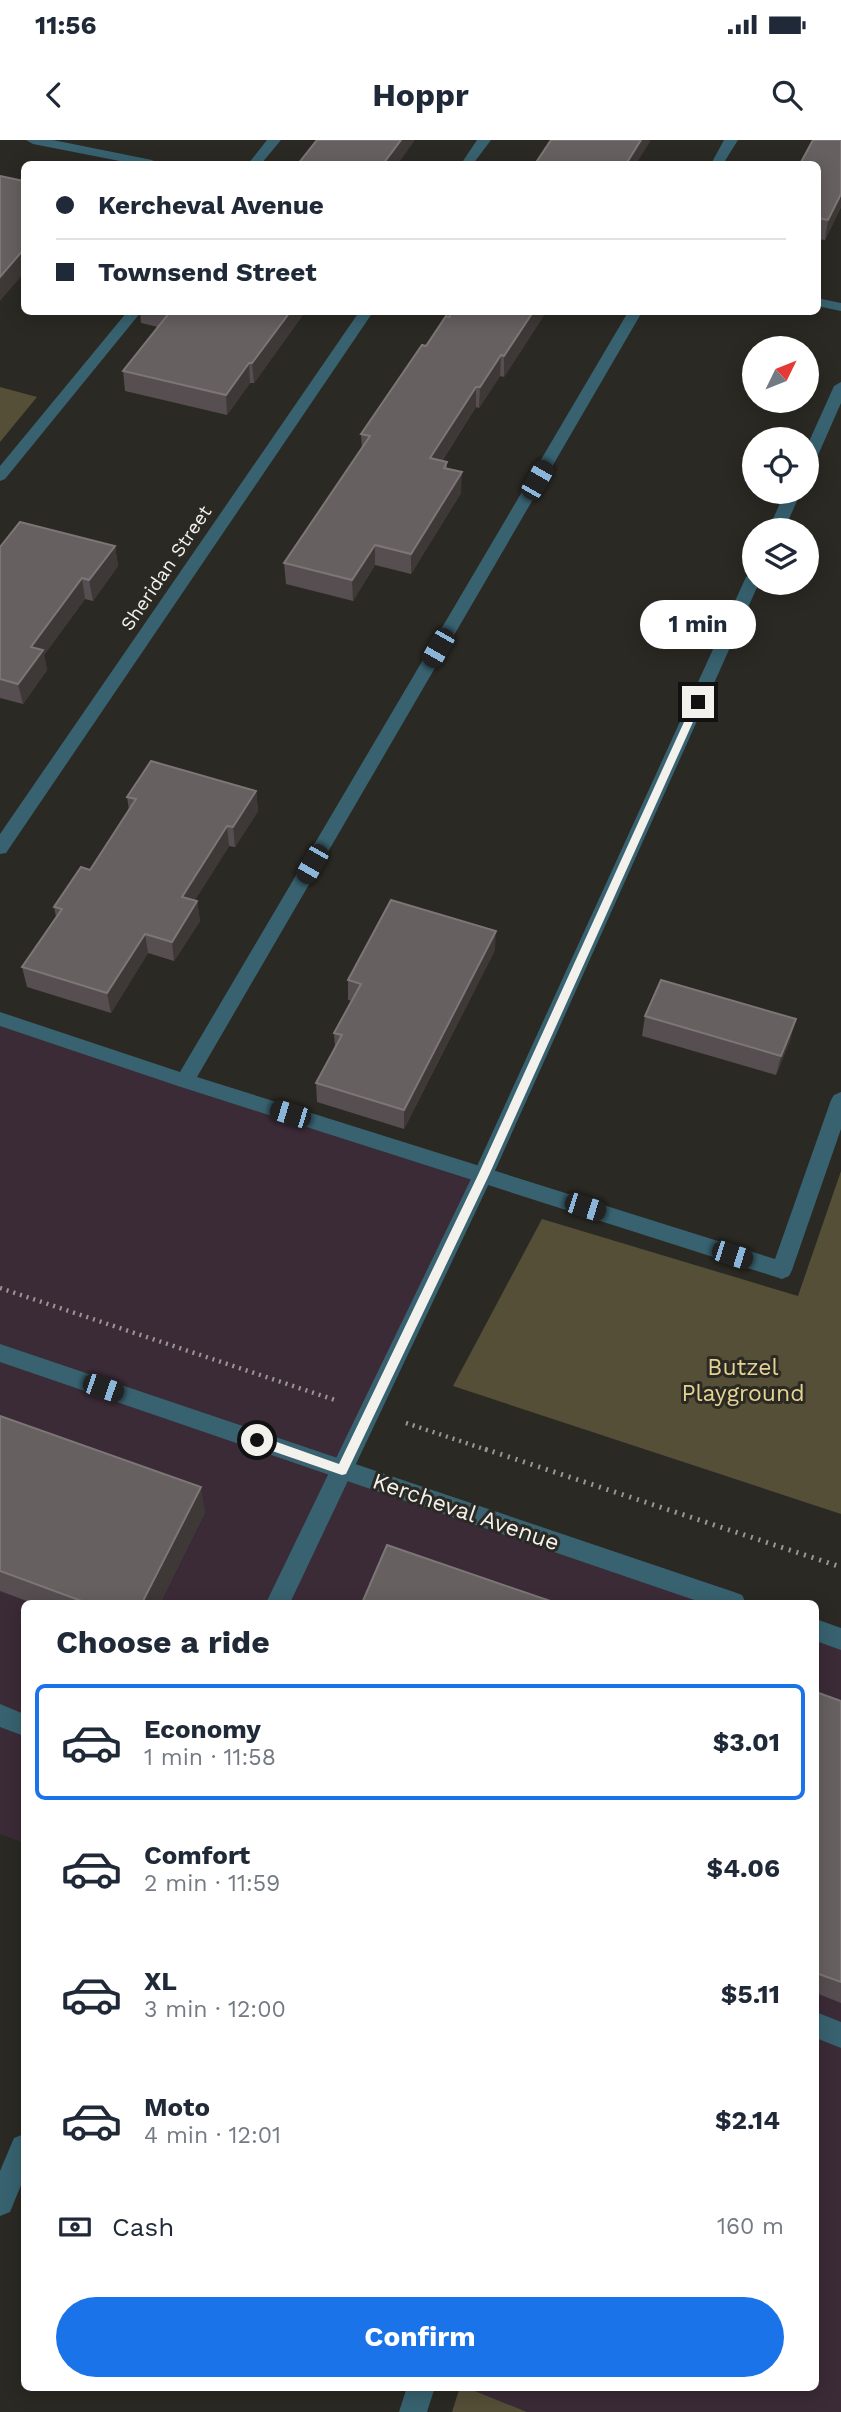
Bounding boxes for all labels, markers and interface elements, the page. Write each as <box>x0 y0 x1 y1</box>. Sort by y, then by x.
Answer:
text: 11:56 <box>35 10 96 40</box>
icon: back <box>35 76 73 114</box>
text: Hoppr <box>372 76 469 114</box>
icon: search <box>768 76 806 114</box>
text: Kercheval Avenue <box>98 190 324 220</box>
text: Townsend Street <box>98 257 317 287</box>
north arrow <box>742 336 819 413</box>
map controls <box>742 336 819 595</box>
button: locate <box>742 427 819 504</box>
car <box>518 457 557 503</box>
street label: Sheridan Street <box>116 501 216 635</box>
button: layers <box>742 518 819 595</box>
callout: 1 min <box>640 601 756 650</box>
text: 1 min <box>668 611 728 638</box>
car <box>419 625 458 671</box>
route end <box>682 686 714 718</box>
car <box>293 841 332 887</box>
car <box>267 1098 314 1130</box>
car <box>562 1191 609 1223</box>
car <box>709 1239 756 1271</box>
park label: Butzel Playground <box>681 1354 805 1407</box>
car <box>80 1371 127 1405</box>
route start <box>241 1424 273 1456</box>
street label: Kercheval Avenue <box>369 1467 563 1557</box>
text: Choose a ride <box>56 1623 270 1661</box>
icon: car <box>60 1711 123 1774</box>
text: Economy <box>144 1714 261 1744</box>
text: $3.01 <box>713 1727 780 1757</box>
text: 1 min · 11:58 <box>144 1744 276 1771</box>
icon: car <box>60 1837 123 1900</box>
text: Comfort <box>144 1840 250 1870</box>
text: $4.06 <box>707 1853 780 1883</box>
text: 2 min · 11:59 <box>144 1870 280 1897</box>
icon: car <box>60 1963 123 2026</box>
text: XL <box>144 1966 177 1996</box>
text: $5.11 <box>721 1979 780 2009</box>
text: 3 min · 12:00 <box>144 1996 286 2023</box>
icon: car <box>60 2089 123 2152</box>
text: Moto <box>144 2092 210 2122</box>
text: $2.14 <box>715 2105 780 2135</box>
text: 4 min · 12:01 <box>144 2122 281 2149</box>
icon: cash <box>56 2208 94 2246</box>
text: Cash <box>112 2212 174 2242</box>
text: 160 m <box>717 2213 784 2240</box>
button: Confirm <box>56 2297 784 2377</box>

